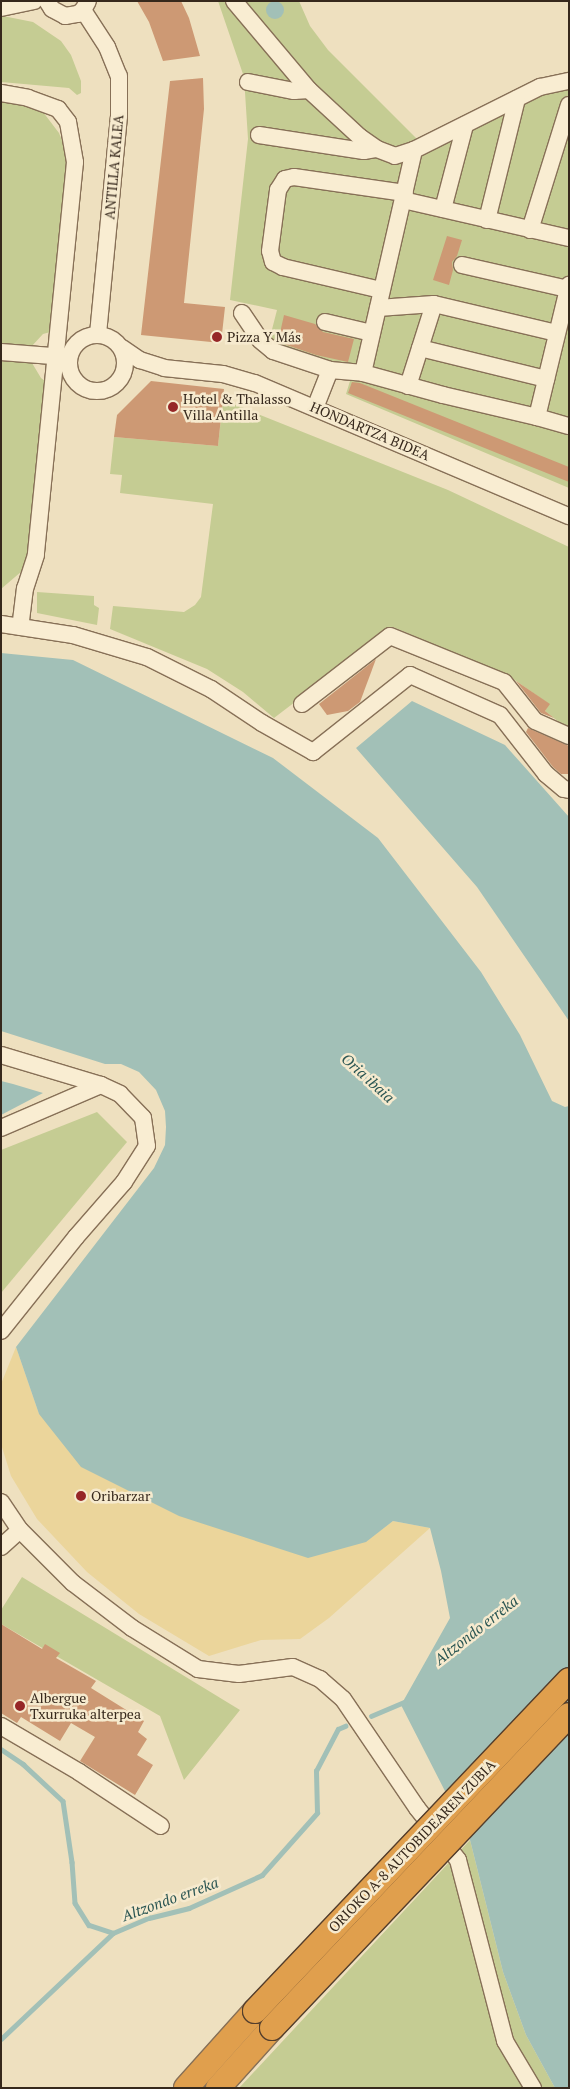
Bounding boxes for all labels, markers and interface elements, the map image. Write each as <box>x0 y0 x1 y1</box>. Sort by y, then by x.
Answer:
street label: ANTILLA KALEA <box>101 114 127 220</box>
place label: Pizza Y Más <box>227 329 301 345</box>
marker: Pizza Y Más <box>211 331 223 343</box>
place label: Hotel & Thalasso Villa Antilla <box>183 391 291 424</box>
street label: HONDARTZA BIDEA <box>308 398 432 464</box>
marker: Hotel & Thalasso Villa Antilla <box>167 401 179 413</box>
water label: Oria ibaia <box>338 1050 398 1106</box>
place label: Oribarzar <box>91 1488 150 1504</box>
marker: Oribarzar <box>75 1490 87 1502</box>
water label: Altzondo erreka <box>431 1592 521 1668</box>
place label: Albergue Txurruka alterpea <box>30 1690 141 1722</box>
marker: Albergue Txurruka alterpea <box>14 1700 26 1712</box>
street label: ORIOKO A-8 AUTOBIDEAREN ZUBIA <box>325 1756 499 1936</box>
water label: Altzondo erreka <box>119 1873 221 1925</box>

